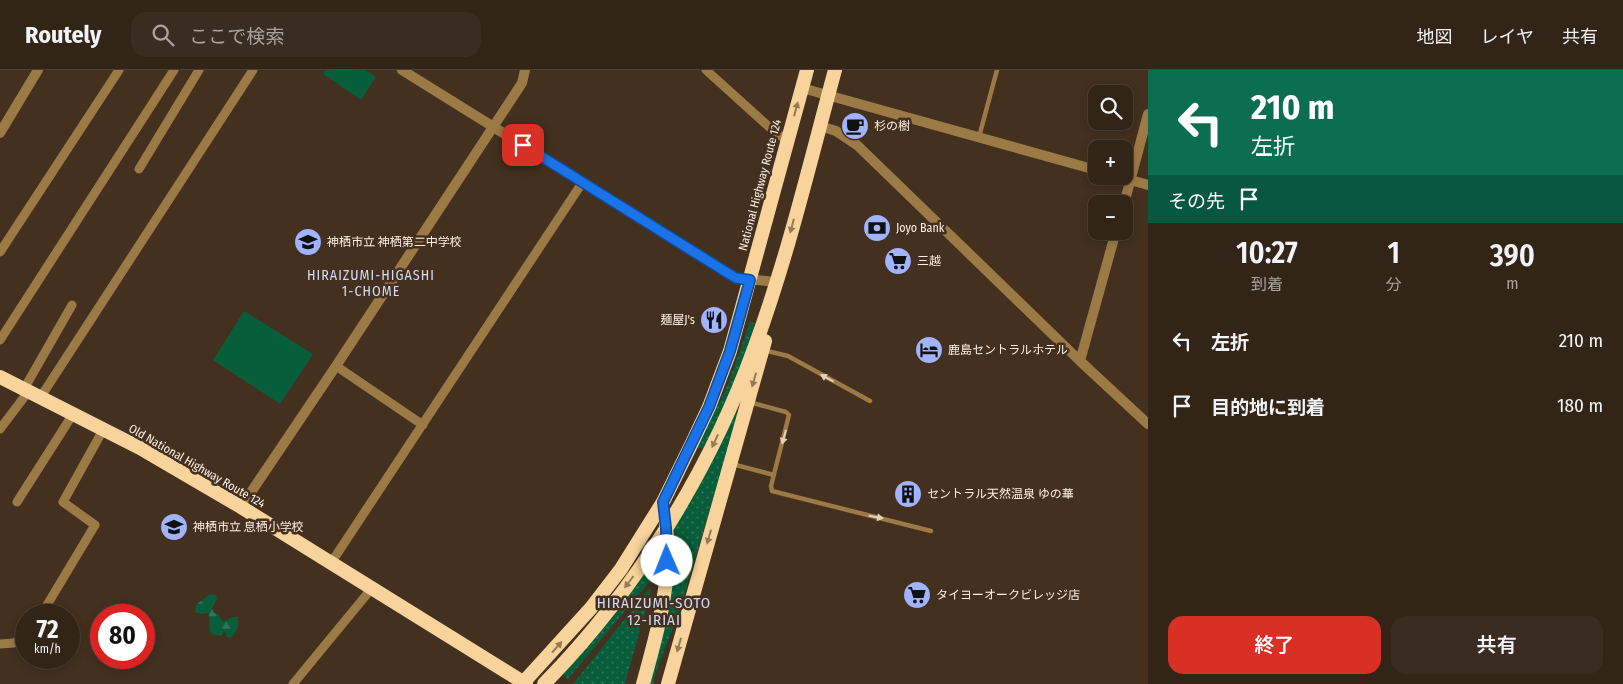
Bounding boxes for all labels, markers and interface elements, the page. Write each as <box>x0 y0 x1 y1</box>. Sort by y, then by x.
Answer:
search box <box>131 12 481 57</box>
text: Routely <box>25 21 101 49</box>
icon: search <box>149 21 177 49</box>
text: ここで検索 <box>189 25 284 48</box>
text: 地図 <box>1417 26 1453 48</box>
text: レイヤ <box>1481 26 1534 48</box>
text: 共有 <box>1562 26 1598 48</box>
map controls <box>1088 85 1133 240</box>
button: search <box>1088 85 1133 130</box>
text: 210 m <box>1251 86 1335 128</box>
icon: left <box>1168 90 1233 155</box>
one-way arrow <box>793 101 801 116</box>
cafe icon: 杉の樹 <box>840 111 870 141</box>
street label: National Highway Route 124 <box>736 118 784 252</box>
place label: 杉の樹 <box>874 119 910 133</box>
pin <box>502 124 544 166</box>
icon: arrive <box>509 131 537 159</box>
text: 左折 <box>1251 133 1295 160</box>
button: + <box>1088 140 1133 185</box>
icon: arrive <box>1235 185 1263 213</box>
text: その先 <box>1168 190 1225 213</box>
button: − <box>1088 195 1133 240</box>
bank icon: Joyo Bank <box>862 213 892 243</box>
one-way arrow <box>788 218 796 233</box>
place label: Joyo Bank <box>896 221 945 235</box>
school or university icon: 神栖市立 神栖第二中学校 <box>293 227 323 257</box>
place label: 神栖市立 神栖第二中学校 <box>327 235 462 249</box>
text: 10:27 <box>1236 235 1298 271</box>
text: 1 <box>1387 235 1400 271</box>
text: 390 <box>1490 238 1535 274</box>
supermarket icon: 三越 <box>883 246 913 276</box>
place label: 三越 <box>917 254 941 268</box>
district label: HIRAIZUMI-HIGASHI 1-CHOME <box>307 267 435 300</box>
text: m <box>1506 274 1519 293</box>
text: 到着 <box>1251 275 1283 294</box>
text: 分 <box>1386 275 1402 294</box>
restaurant icon: 麺屋J's <box>699 305 729 335</box>
place label: 麺屋J's <box>660 313 695 327</box>
icon: left <box>1168 327 1196 355</box>
text: 210 m <box>1559 329 1603 352</box>
text: 左折 <box>1211 331 1249 354</box>
hotel icon: 鹿島セントラルホテル <box>914 335 944 365</box>
place label: 鹿島セントラルホテル <box>948 343 1068 357</box>
one-way arrow <box>750 373 758 388</box>
one-way arrow <box>820 373 834 382</box>
icon: arrive <box>1168 392 1196 420</box>
text: 180 m <box>1557 394 1603 417</box>
text: 目的地に到着 <box>1211 396 1325 419</box>
street label: Old National Highway Route 124 <box>126 421 268 511</box>
one-way arrow <box>780 429 788 445</box>
one-way arrow <box>710 434 718 448</box>
building icon: セントラル天然温泉 ゆの華 <box>893 479 923 509</box>
place label: セントラル天然温泉 ゆの華 <box>927 487 1074 501</box>
school or university icon: 神栖市立 息栖小学校 <box>159 512 189 542</box>
one-way arrow <box>868 514 884 522</box>
place label: 神栖市立 息栖小学校 <box>193 520 304 534</box>
one-way arrow <box>705 529 713 544</box>
position arrow <box>640 534 692 586</box>
one-way arrow <box>624 575 634 589</box>
supermarket icon: タイヨーオークビレッジ店 <box>902 580 932 610</box>
place label: タイヨーオークビレッジ店 <box>936 588 1080 602</box>
district label: HIRAIZUMI-SOTO 12-IRIAI <box>597 594 711 629</box>
speed limit sign: 80 <box>90 604 155 669</box>
text: 72 <box>36 615 59 645</box>
button: 終了 <box>1168 616 1381 674</box>
button: 共有 <box>1391 616 1603 674</box>
one-way arrow <box>675 637 683 652</box>
one-way arrow <box>551 640 562 653</box>
text: km/h <box>34 642 61 656</box>

